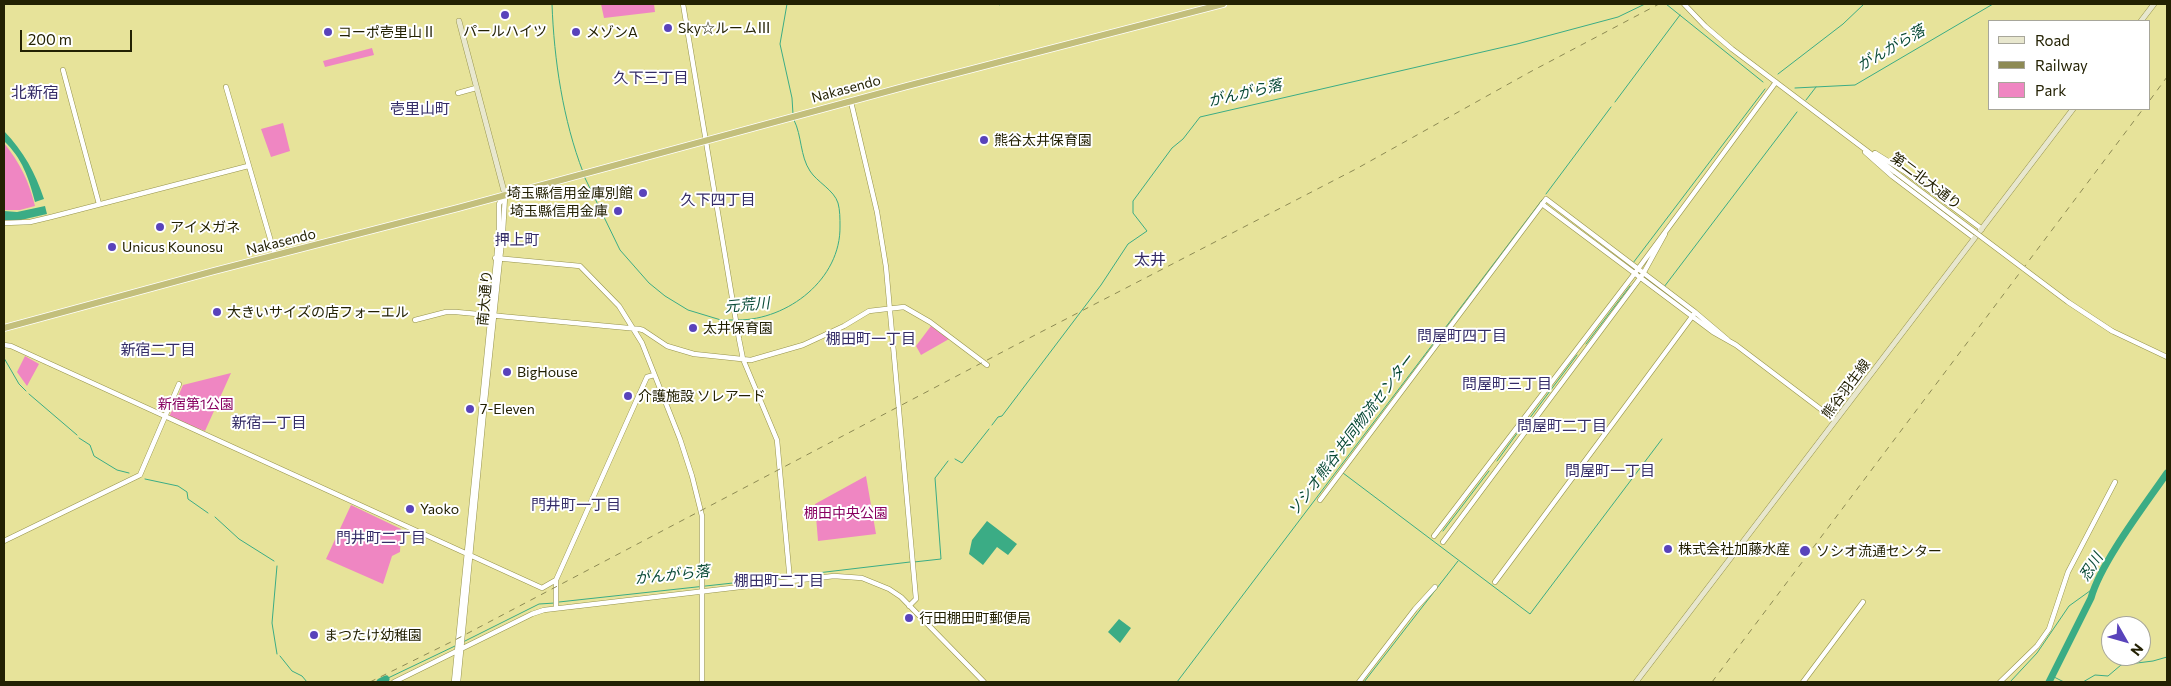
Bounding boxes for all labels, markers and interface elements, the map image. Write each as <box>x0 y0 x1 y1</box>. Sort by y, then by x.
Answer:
marker: パールハイツ <box>499 9 511 21</box>
scale bar <box>22 20 135 52</box>
place label: Sky☆ルームⅢ <box>678 20 771 36</box>
legend <box>1988 20 2151 110</box>
water label: がんがら落 <box>1854 21 1928 75</box>
marker: Sky☆ルームⅢ <box>662 22 674 34</box>
place label: パールハイツ <box>463 23 547 39</box>
place label: コーポ壱里山Ⅱ <box>338 24 436 40</box>
place label: メゾンA <box>586 24 638 40</box>
marker: コーポ壱里山Ⅱ <box>322 26 334 38</box>
marker: メゾンA <box>570 26 582 38</box>
text: 200 m <box>28 30 72 48</box>
text: Road <box>2035 31 2070 49</box>
text: Railway <box>2035 56 2088 74</box>
district label: 久下三丁目 <box>614 69 688 87</box>
street label: Nakasendo <box>810 72 882 106</box>
water label: がんがら落 <box>1206 76 1284 110</box>
text: Park <box>2035 81 2066 99</box>
district label: 北新宿 <box>11 83 59 103</box>
district label: 壱里山町 <box>390 100 450 118</box>
place label: 熊谷太井保育園 <box>994 132 1092 148</box>
marker: 熊谷太井保育園 <box>978 134 990 146</box>
street label: 第二北大通り <box>1887 149 1965 213</box>
place label: 埼玉縣信用金庫別館 <box>507 185 633 201</box>
marker: 埼玉縣信用金庫別館 <box>637 187 649 199</box>
district label: 久下四丁目 <box>681 191 755 209</box>
place label: 埼玉縣信用金庫 <box>510 203 608 219</box>
marker: 埼玉縣信用金庫 <box>612 205 624 217</box>
place label: アイメガネ <box>170 219 240 235</box>
marker: アイメガネ <box>154 221 166 233</box>
street label: Nakasendo <box>245 225 317 259</box>
district label: 押上町 <box>495 231 539 249</box>
place label: Unicus Kounosu <box>122 239 223 255</box>
marker: Unicus Kounosu <box>106 241 118 253</box>
district label: 太井 <box>1134 250 1166 270</box>
street label: 南大通り <box>474 269 496 327</box>
water label: 元荒川 <box>724 294 770 316</box>
place label: 大きいサイズの店フォーエル <box>227 304 409 320</box>
marker: 大きいサイズの店フォーエル <box>211 306 223 318</box>
place label: 太井保育園 <box>703 320 773 336</box>
marker: 太井保育園 <box>687 322 699 334</box>
district label: 問屋町四丁目 <box>1417 327 1507 345</box>
district label: 棚田町一丁目 <box>826 330 916 348</box>
district label: 新宿二丁目 <box>121 341 195 359</box>
water label: ソシオ熊谷 共同物流センター <box>1284 351 1418 519</box>
street label: 熊谷羽生線 <box>1818 356 1874 422</box>
place label: BigHouse <box>517 364 578 380</box>
marker: BigHouse <box>501 366 513 378</box>
district label: 問屋町三丁目 <box>1462 375 1552 393</box>
place label: 介護施設 ソレアード <box>638 388 766 404</box>
marker: 介護施設 ソレアード <box>622 390 634 402</box>
park label: 新宿第1公園 <box>158 396 234 412</box>
place label: 7-Eleven <box>480 401 535 417</box>
marker: 7-Eleven <box>464 403 476 415</box>
district label: 新宿一丁目 <box>232 414 306 432</box>
district label: 問屋町二丁目 <box>1517 417 1607 435</box>
district label: 問屋町一丁目 <box>1565 462 1655 480</box>
district label: 門井町一丁目 <box>531 496 621 514</box>
place label: Yaoko <box>420 501 459 517</box>
marker: Yaoko <box>404 503 416 515</box>
park label: 棚田中央公園 <box>804 505 888 521</box>
district label: 門井町二丁目 <box>336 529 426 547</box>
place label: 株式会社加藤水産 <box>1678 541 1790 557</box>
marker: 株式会社加藤水産 <box>1662 543 1674 555</box>
place label: ソシオ流通センター <box>1816 543 1942 559</box>
marker: ソシオ流通センター <box>1798 544 1812 558</box>
water label: 忍川 <box>2075 550 2107 584</box>
water label: がんがら落 <box>634 562 710 588</box>
district label: 棚田町二丁目 <box>734 572 824 590</box>
place label: 行田棚田町郵便局 <box>919 610 1031 626</box>
marker: 行田棚田町郵便局 <box>903 612 915 624</box>
north arrow <box>2101 616 2151 666</box>
place label: まつたけ幼稚園 <box>324 627 422 643</box>
marker: まつたけ幼稚園 <box>308 629 320 641</box>
text: N <box>2127 641 2147 659</box>

